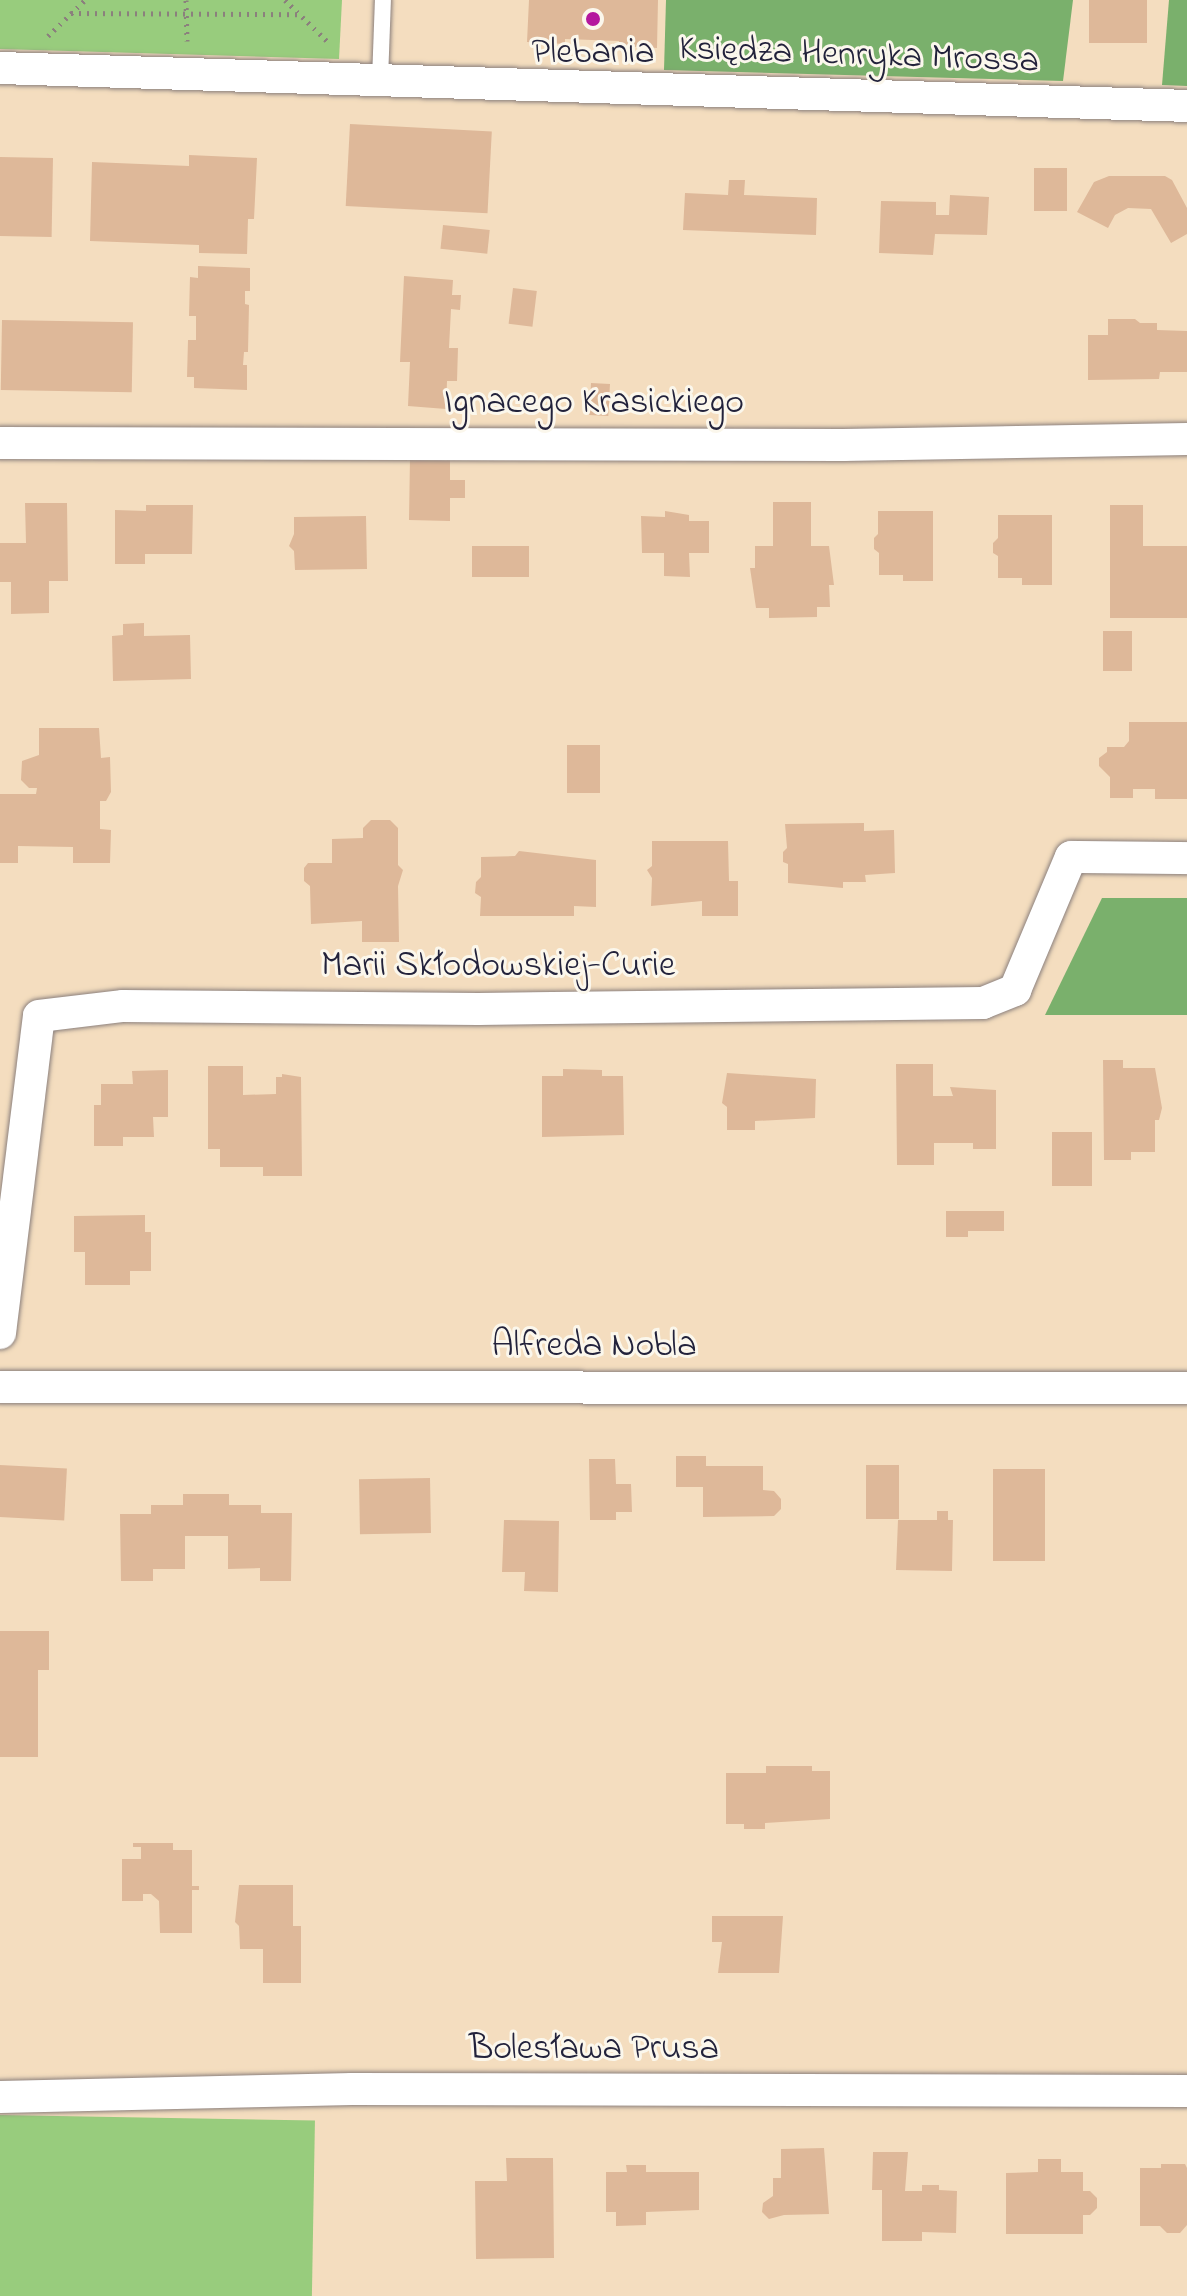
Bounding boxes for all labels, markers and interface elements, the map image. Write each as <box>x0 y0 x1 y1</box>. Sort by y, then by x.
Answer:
marker: Plebania <box>584 10 602 28</box>
street label: Księdza Henryka Mrossa <box>678 28 1040 84</box>
place label: Plebania <box>532 32 654 76</box>
street label: Ignacego Krasickiego <box>444 382 744 426</box>
street label: Marii Skłodowskiej-Curie <box>321 945 675 989</box>
street label: Alfreda Nobla <box>491 1325 697 1369</box>
street label: Bolesława Prusa <box>469 2028 719 2072</box>

